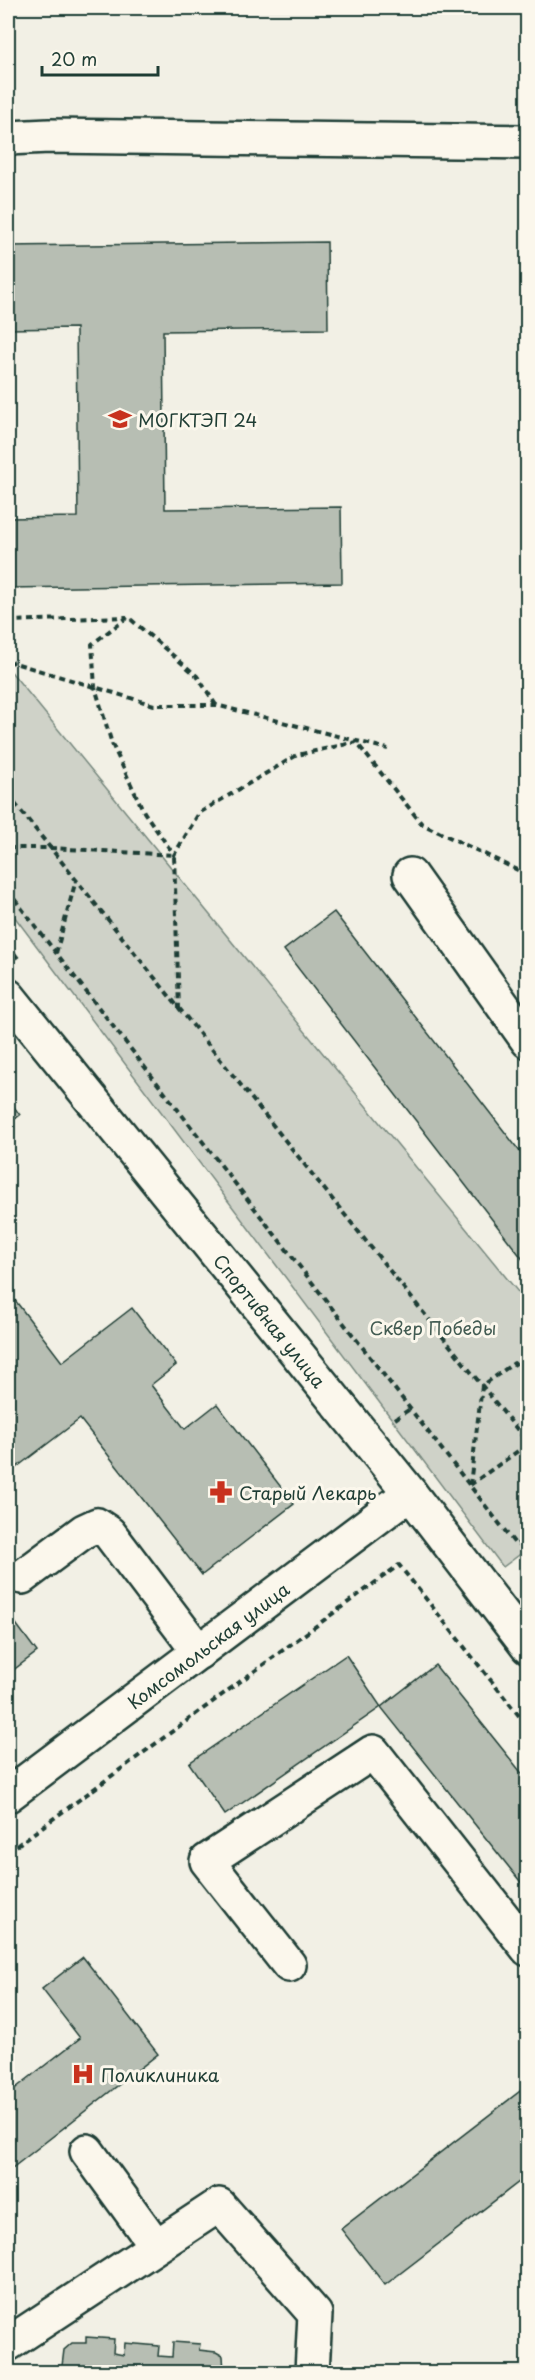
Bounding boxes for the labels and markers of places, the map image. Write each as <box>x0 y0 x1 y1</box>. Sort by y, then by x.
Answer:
school or university icon: МОГКТЭП 24 <box>107 406 133 432</box>
place label: МОГКТЭП 24 <box>138 406 257 433</box>
pharmacy icon: Старый Лекарь <box>208 1479 234 1505</box>
place label: Старый Лекарь <box>239 1479 376 1506</box>
hospital icon: Поликлиника <box>70 2061 96 2087</box>
place label: Поликлиника <box>101 2061 220 2088</box>

